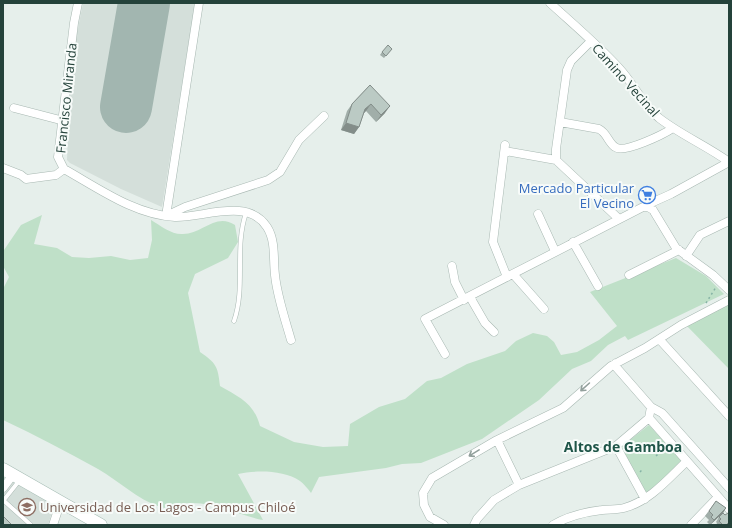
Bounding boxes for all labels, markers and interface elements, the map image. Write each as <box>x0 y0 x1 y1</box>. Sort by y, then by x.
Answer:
street label: Camino Vecinal <box>588 39 664 121</box>
street label: Francisco Miranda <box>51 42 81 154</box>
place label: Mercado Particular El Vecino <box>519 179 635 212</box>
supermarket icon: Mercado Particular El Vecino <box>637 185 657 205</box>
one-way arrow <box>580 382 590 392</box>
district label: Altos de Gamboa <box>564 437 682 456</box>
one-way arrow <box>468 450 480 458</box>
school or university icon: Universidad de Los Lagos - Campus Chiloé <box>17 497 37 517</box>
place label: Universidad de Los Lagos - Campus Chiloé <box>40 498 295 516</box>

